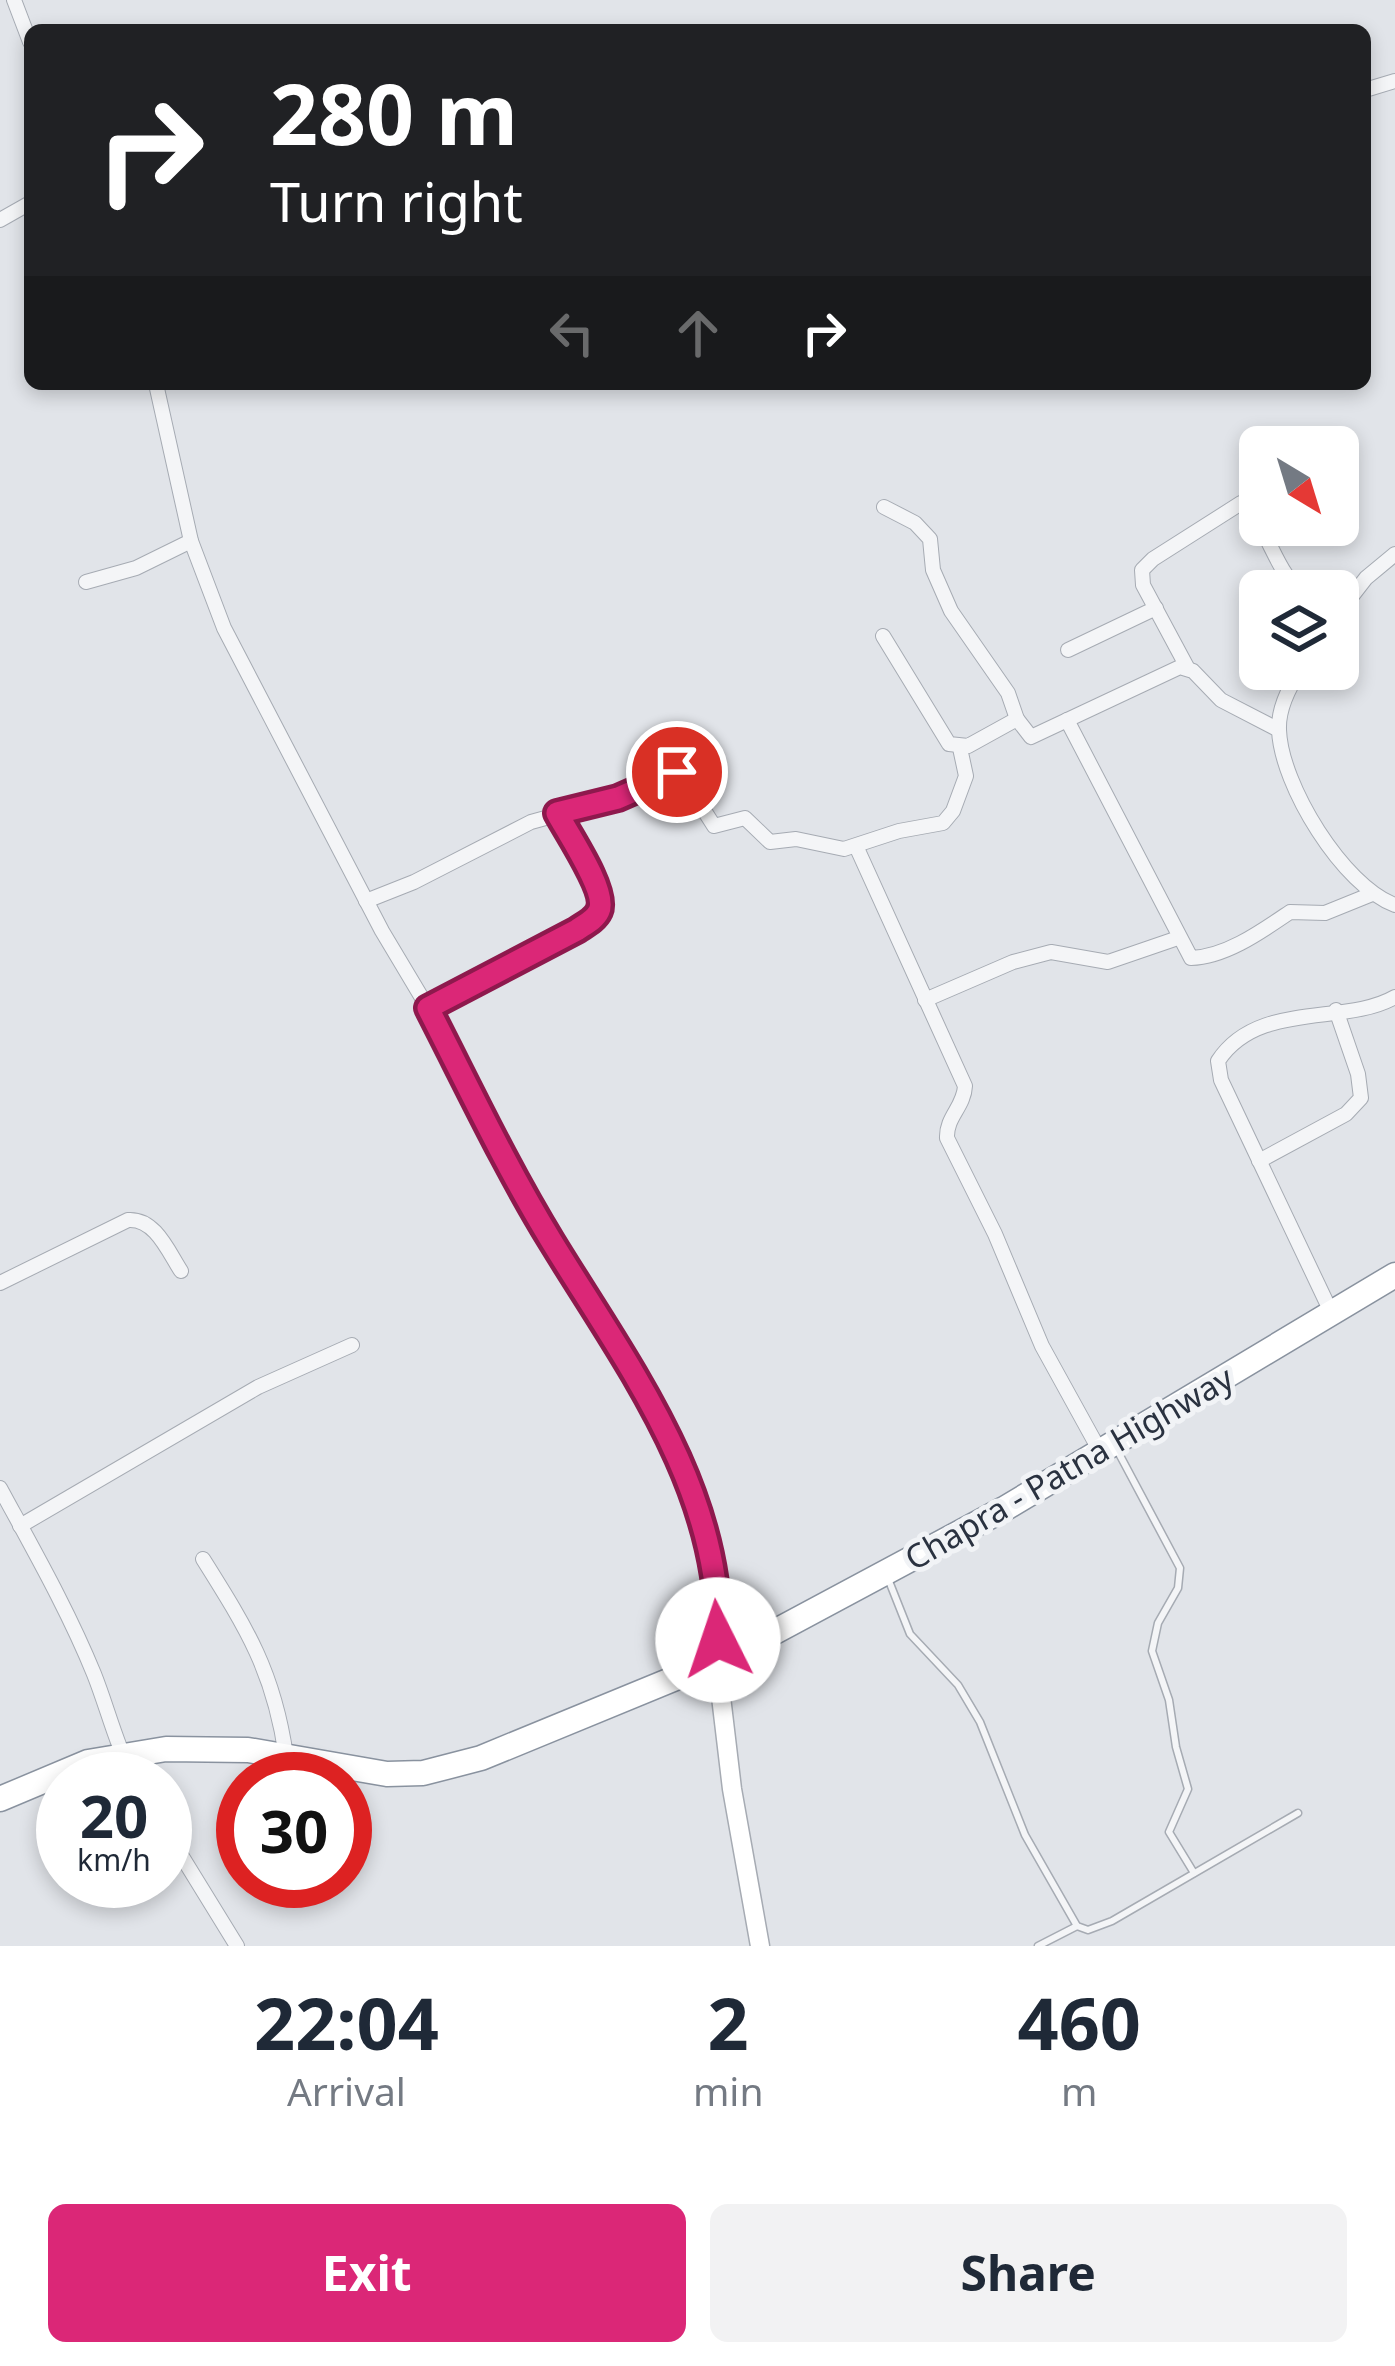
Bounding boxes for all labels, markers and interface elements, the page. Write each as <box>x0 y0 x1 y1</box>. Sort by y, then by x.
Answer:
text: 280 m <box>270 55 518 170</box>
icon: right <box>72 72 228 228</box>
text: Turn right <box>270 164 523 238</box>
icon: left <box>539 300 605 366</box>
icon: ahead <box>665 300 731 366</box>
icon: right <box>791 300 857 366</box>
north arrow <box>1239 426 1359 546</box>
map controls <box>1239 426 1359 690</box>
button: layers <box>1239 570 1359 690</box>
pin <box>626 721 728 823</box>
icon: arrive <box>644 739 710 805</box>
street label: Chapra - Patna Highway <box>896 1355 1241 1580</box>
position arrow <box>655 1577 781 1703</box>
speed limit sign: 30 <box>216 1752 372 1908</box>
text: 20 <box>80 1774 148 1856</box>
text: km/h <box>77 1839 151 1880</box>
text: 22:04 <box>254 1973 439 2071</box>
text: 2 <box>708 1973 749 2071</box>
text: 460 <box>1017 1973 1141 2071</box>
text: Arrival <box>287 2064 406 2117</box>
text: min <box>693 2064 764 2117</box>
text: m <box>1061 2064 1097 2117</box>
button: Exit <box>48 2204 686 2342</box>
button: Share <box>710 2204 1347 2342</box>

